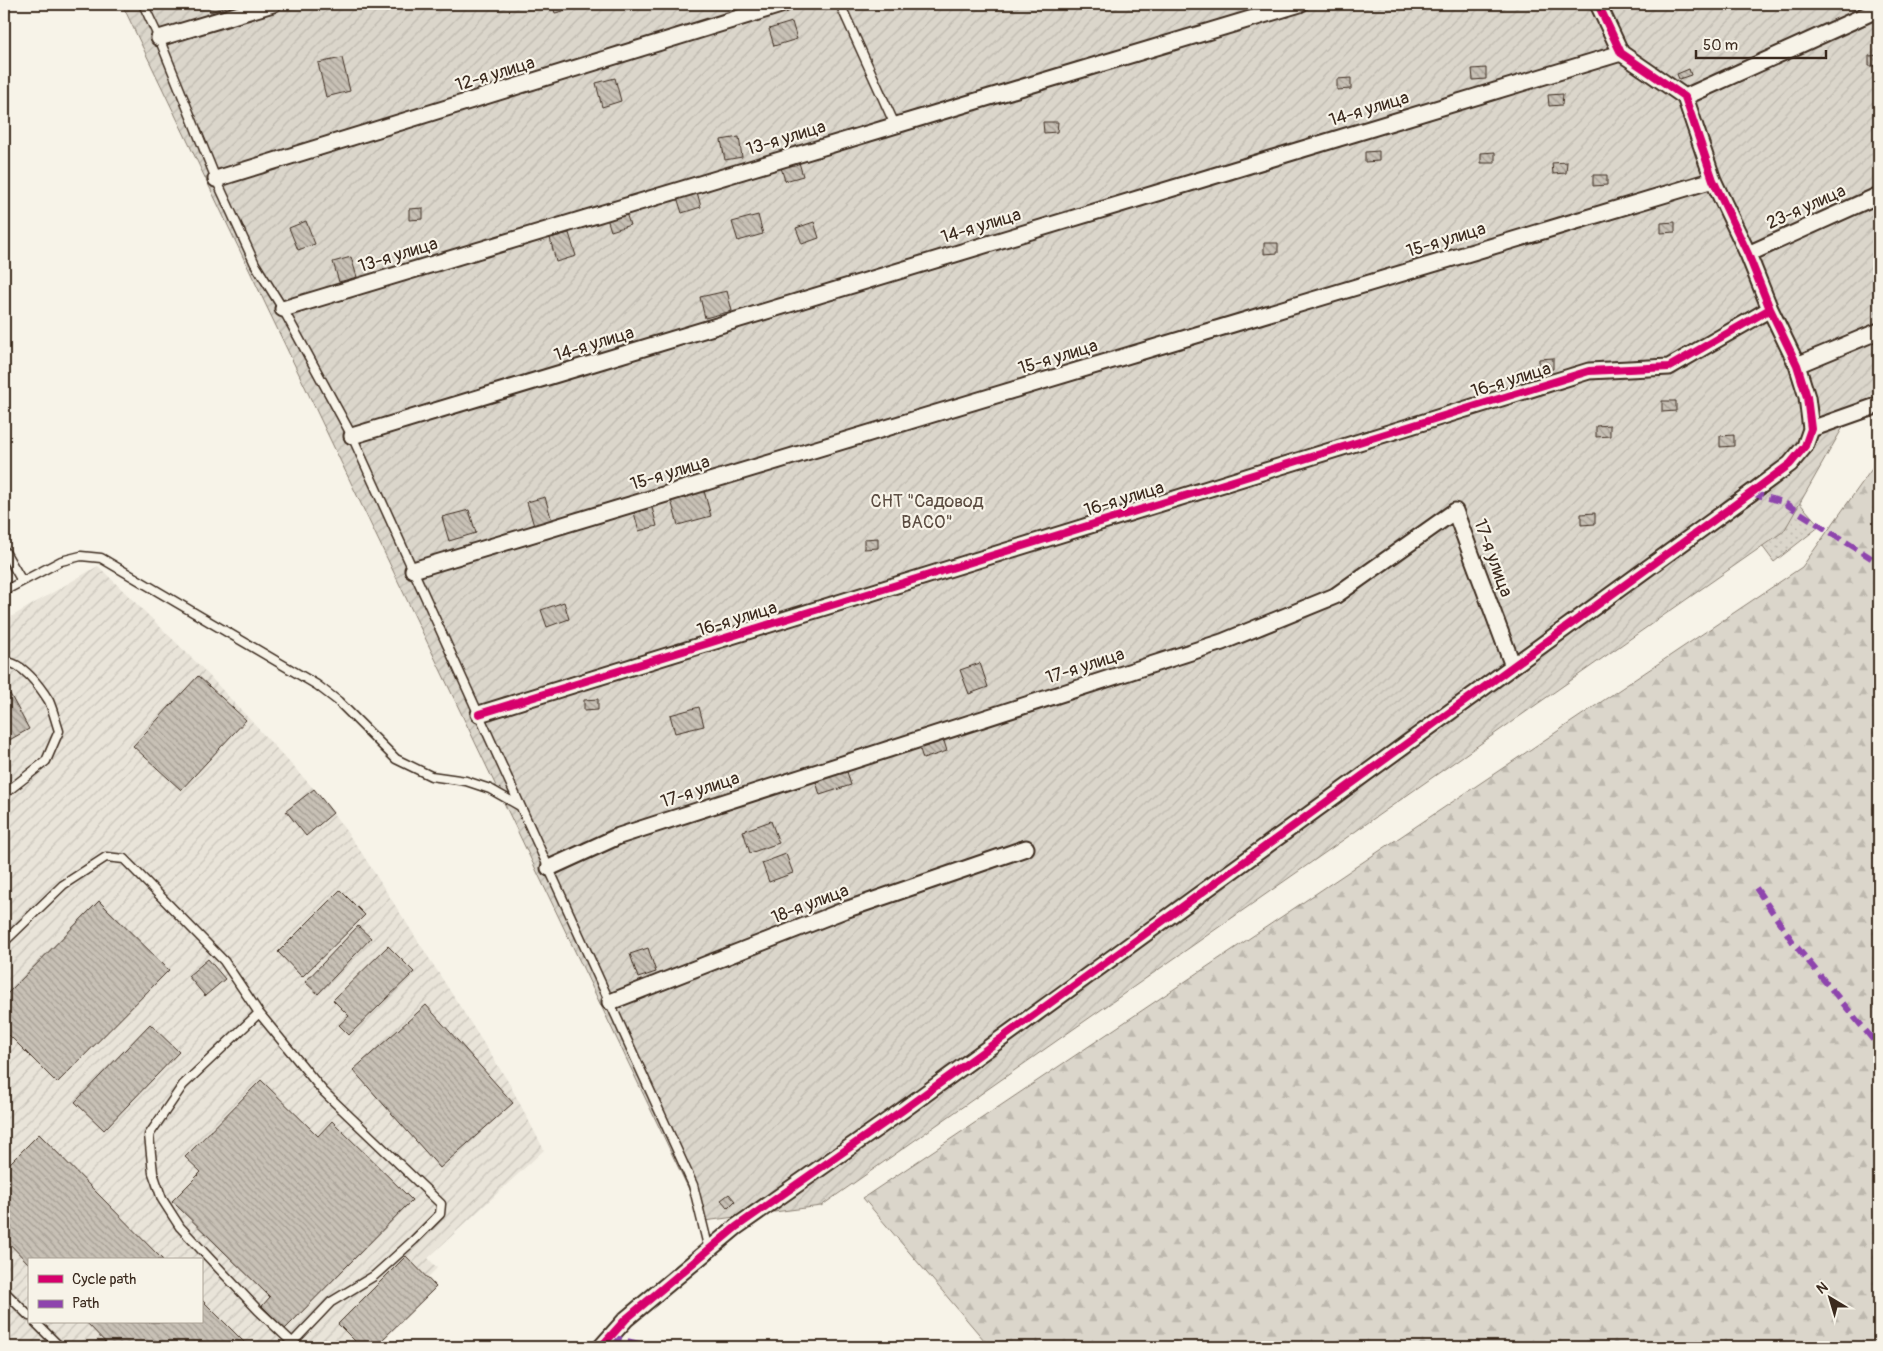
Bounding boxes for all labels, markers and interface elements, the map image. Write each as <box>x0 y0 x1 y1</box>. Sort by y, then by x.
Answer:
scale bar <box>1696 28 1826 60</box>
text: 50 m <box>1703 36 1738 55</box>
street label: 12-я улица <box>452 51 538 97</box>
street label: 14-я улица <box>1326 86 1412 132</box>
street label: 13-я улица <box>743 115 829 161</box>
street label: 23-я улица <box>1763 179 1849 235</box>
street label: 14-я улица <box>938 203 1024 249</box>
street label: 15-я улица <box>1404 217 1488 263</box>
street label: 13-я улица <box>355 232 441 278</box>
street label: 14-я улица <box>551 321 637 367</box>
street label: 15-я улица <box>1016 334 1100 380</box>
street label: 16-я улица <box>1468 357 1554 403</box>
street label: 15-я улица <box>628 450 712 496</box>
street label: 16-я улица <box>1081 476 1167 522</box>
park label: СНТ "Садовод ВАСО" <box>871 490 984 534</box>
street label: 17-я улица <box>1468 516 1518 600</box>
street label: 16-я улица <box>694 596 780 642</box>
street label: 17-я улица <box>1043 642 1127 690</box>
street label: 17-я улица <box>658 766 742 814</box>
street label: 18-я улица <box>768 879 852 929</box>
legend <box>28 1258 202 1324</box>
text: Cycle path <box>72 1270 136 1289</box>
north arrow <box>1806 1274 1856 1324</box>
text: N <box>1813 1279 1831 1298</box>
text: Path <box>72 1294 99 1313</box>

